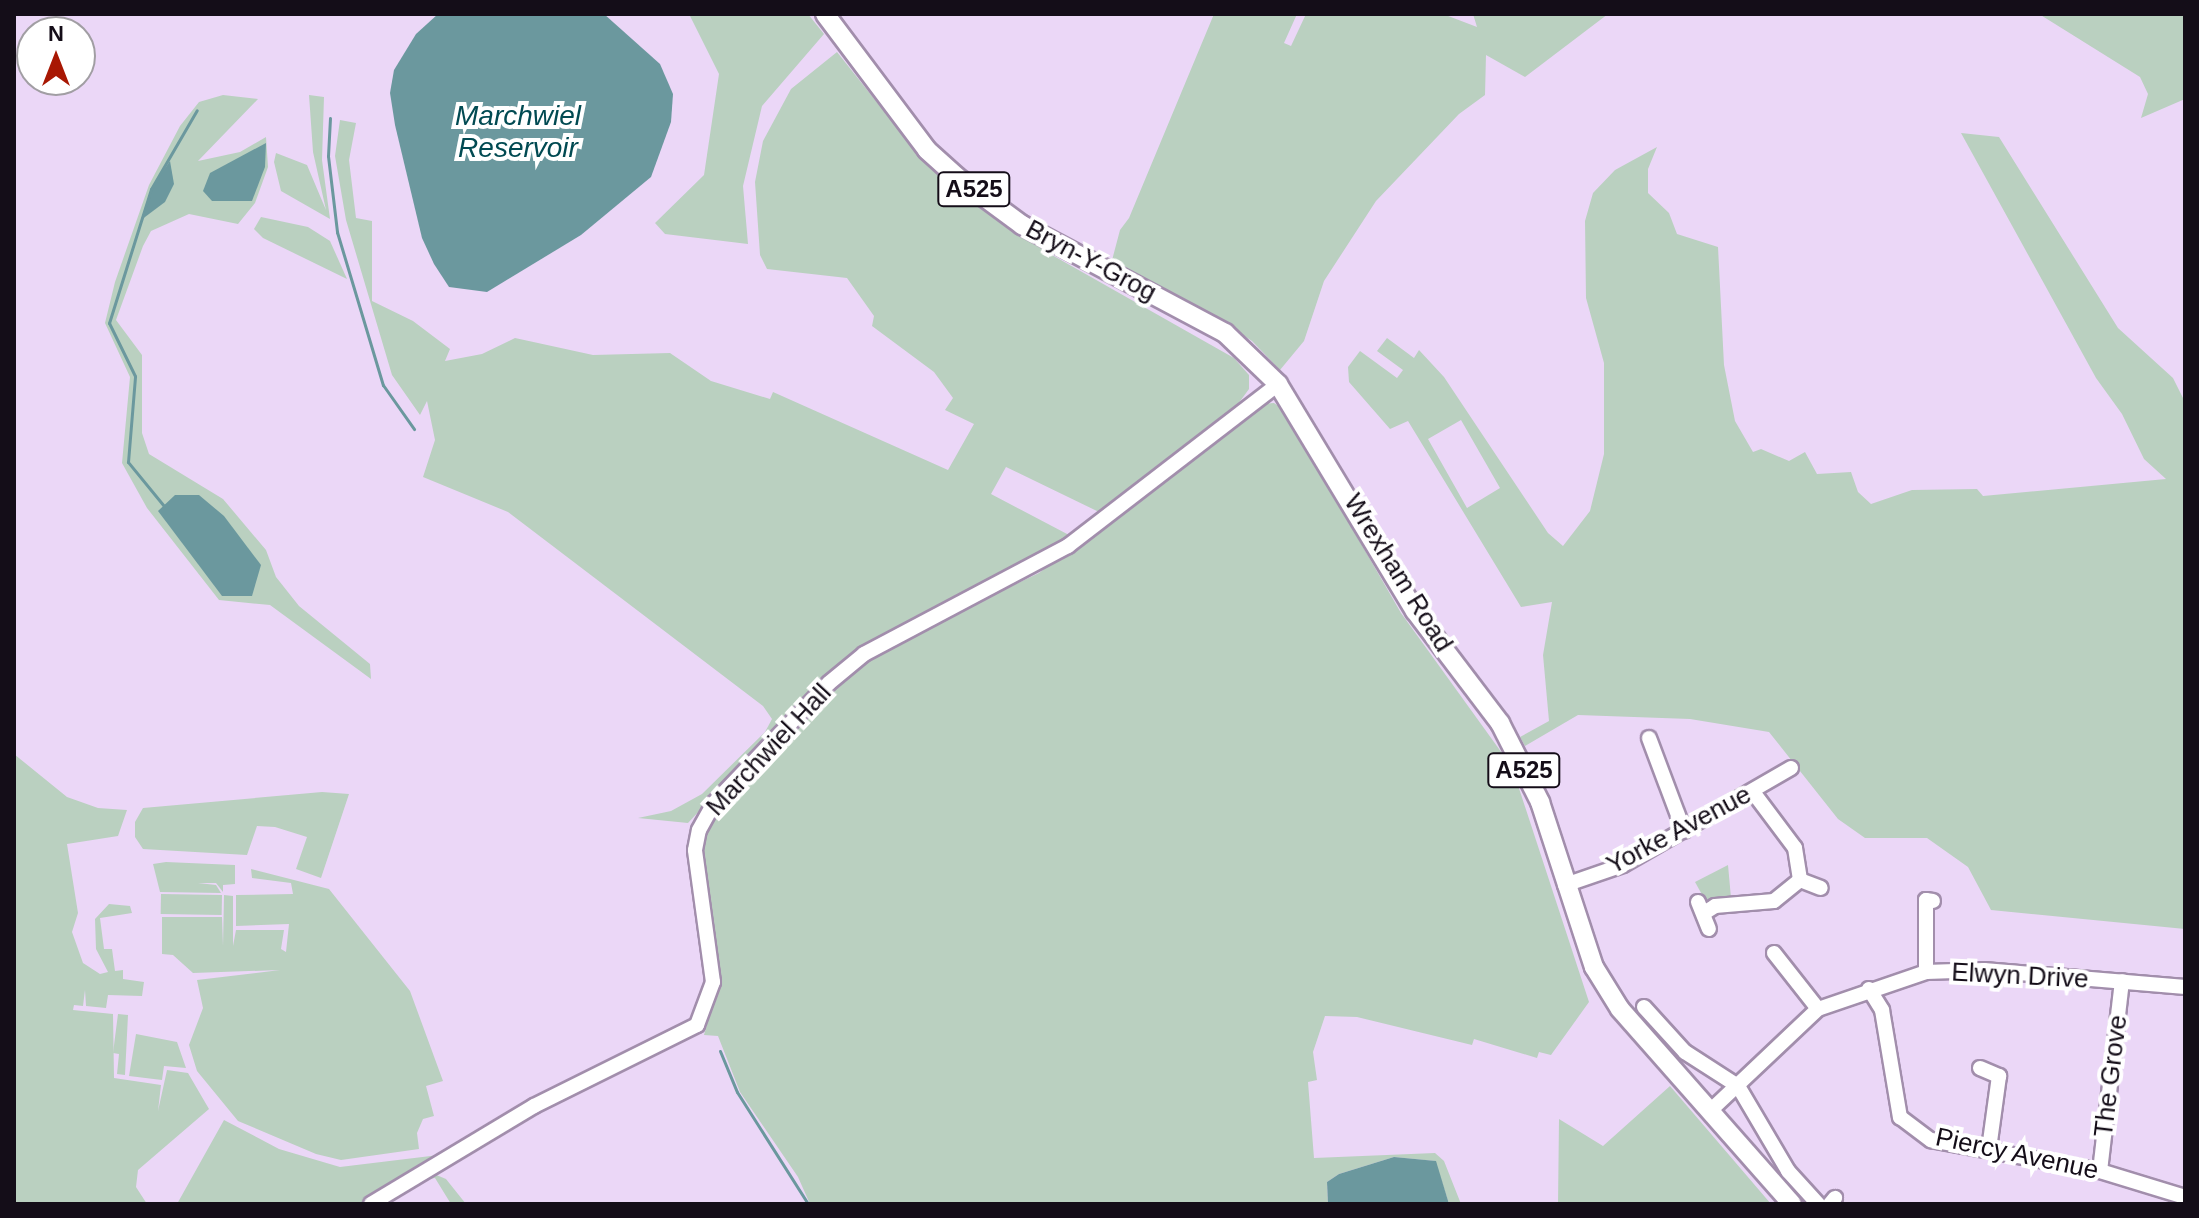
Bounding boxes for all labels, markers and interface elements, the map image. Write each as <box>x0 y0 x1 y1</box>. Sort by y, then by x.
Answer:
north arrow <box>16 16 96 96</box>
text: N <box>48 21 64 46</box>
water label: Marchwiel Reservoir <box>455 99 581 165</box>
road number: A525 <box>936 169 1012 209</box>
street label: Bryn-Y-Grog <box>1020 214 1162 308</box>
street label: Wrexham Road <box>1337 488 1459 658</box>
street label: Marchwiel Hall <box>700 678 838 822</box>
road number: A525 <box>1486 750 1562 790</box>
street label: Yorke Avenue <box>1601 779 1757 881</box>
street label: Elwyn Drive <box>1951 957 2089 995</box>
street label: The Grove <box>2088 1013 2134 1139</box>
street label: Piercy Avenue <box>1932 1121 2102 1187</box>

